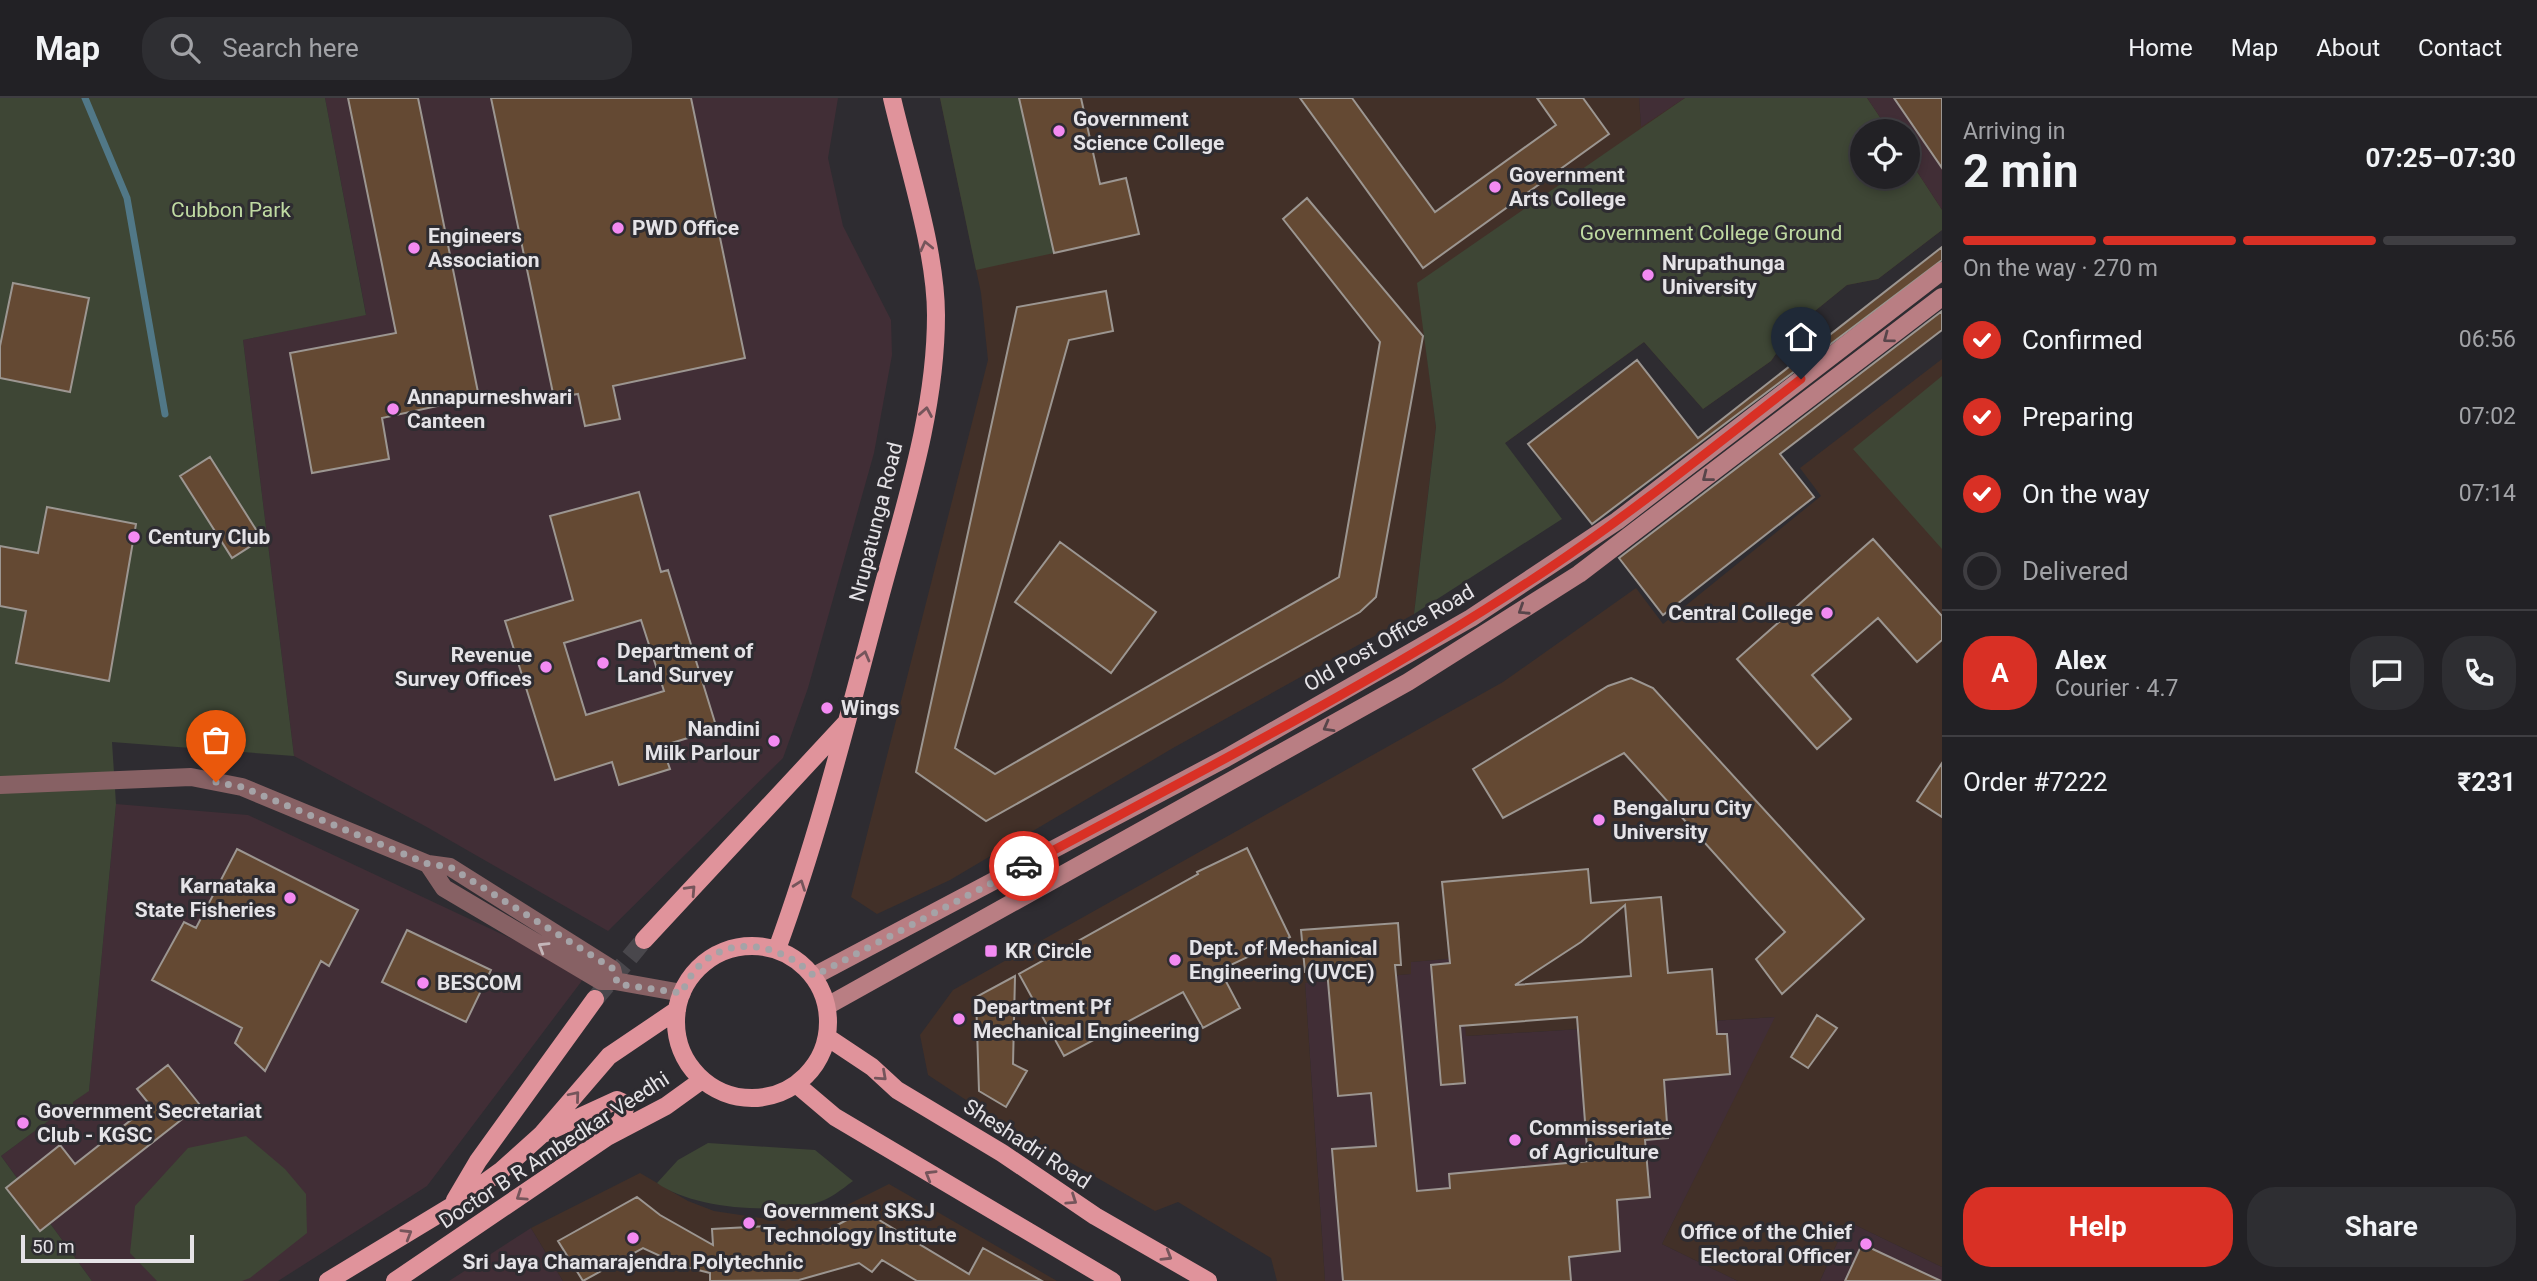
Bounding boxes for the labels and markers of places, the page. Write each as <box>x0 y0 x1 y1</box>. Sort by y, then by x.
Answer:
place label: Government Science College <box>1073 107 1224 155</box>
marker: Government Science College <box>1051 123 1067 139</box>
place label: Government Arts College <box>1509 163 1626 211</box>
marker: Government Arts College <box>1487 179 1503 195</box>
place label: PWD Office <box>632 216 739 240</box>
marker: PWD Office <box>610 220 626 236</box>
place label: Engineers Association <box>428 224 540 272</box>
marker: Engineers Association <box>406 240 422 256</box>
place label: Nrupathunga University <box>1662 251 1785 299</box>
marker: Nrupathunga University <box>1640 267 1656 283</box>
pin <box>1771 307 1831 379</box>
place label: Annapurneshwari Canteen <box>407 385 572 433</box>
marker: Annapurneshwari Canteen <box>385 401 401 417</box>
place label: Century Club <box>148 525 270 549</box>
marker: Century Club <box>126 529 142 545</box>
place label: Central College <box>1668 601 1813 625</box>
marker: Central College <box>1819 605 1835 621</box>
place label: Department of Land Survey <box>617 639 754 687</box>
place label: Revenue Survey Offices <box>395 643 532 691</box>
marker: Department of Land Survey <box>595 655 611 671</box>
marker: Revenue Survey Offices <box>538 659 554 675</box>
place label: Wings <box>841 696 900 720</box>
marker: Wings <box>819 700 835 716</box>
pin <box>186 710 246 782</box>
place label: Nandini Milk Parlour <box>645 717 760 765</box>
marker: Nandini Milk Parlour <box>766 733 782 749</box>
place label: Bengaluru City University <box>1613 796 1752 844</box>
marker: Bengaluru City University <box>1591 812 1607 828</box>
place label: Karnataka State Fisheries <box>135 874 276 922</box>
marker: Karnataka State Fisheries <box>282 890 298 906</box>
place label: Dept. of Mechanical Engineering (UVCE) <box>1189 936 1378 984</box>
place label: KR Circle <box>1005 939 1092 963</box>
marker: KR Circle <box>983 943 999 959</box>
marker: Dept. of Mechanical Engineering (UVCE) <box>1167 952 1183 968</box>
place label: BESCOM <box>437 971 522 995</box>
marker: BESCOM <box>415 975 431 991</box>
place label: Department Pf Mechanical Engineering <box>973 995 1200 1043</box>
marker: Department Pf Mechanical Engineering <box>951 1011 967 1027</box>
place label: Government Secretariat Club - KGSC <box>37 1099 262 1147</box>
marker: Government Secretariat Club - KGSC <box>15 1115 31 1131</box>
place label: Commisseriate of Agriculture <box>1529 1116 1672 1164</box>
marker: Commisseriate of Agriculture <box>1507 1132 1523 1148</box>
place label: Government SKSJ Technology Institute <box>763 1199 957 1247</box>
marker: Government SKSJ Technology Institute <box>741 1215 757 1231</box>
place label: Office of the Chief Electoral Officer <box>1681 1220 1852 1268</box>
marker: Sri Jaya Chamarajendra Polytechnic <box>625 1230 641 1246</box>
marker: Office of the Chief Electoral Officer <box>1858 1236 1874 1252</box>
place label: Sri Jaya Chamarajendra Polytechnic <box>463 1250 803 1274</box>

